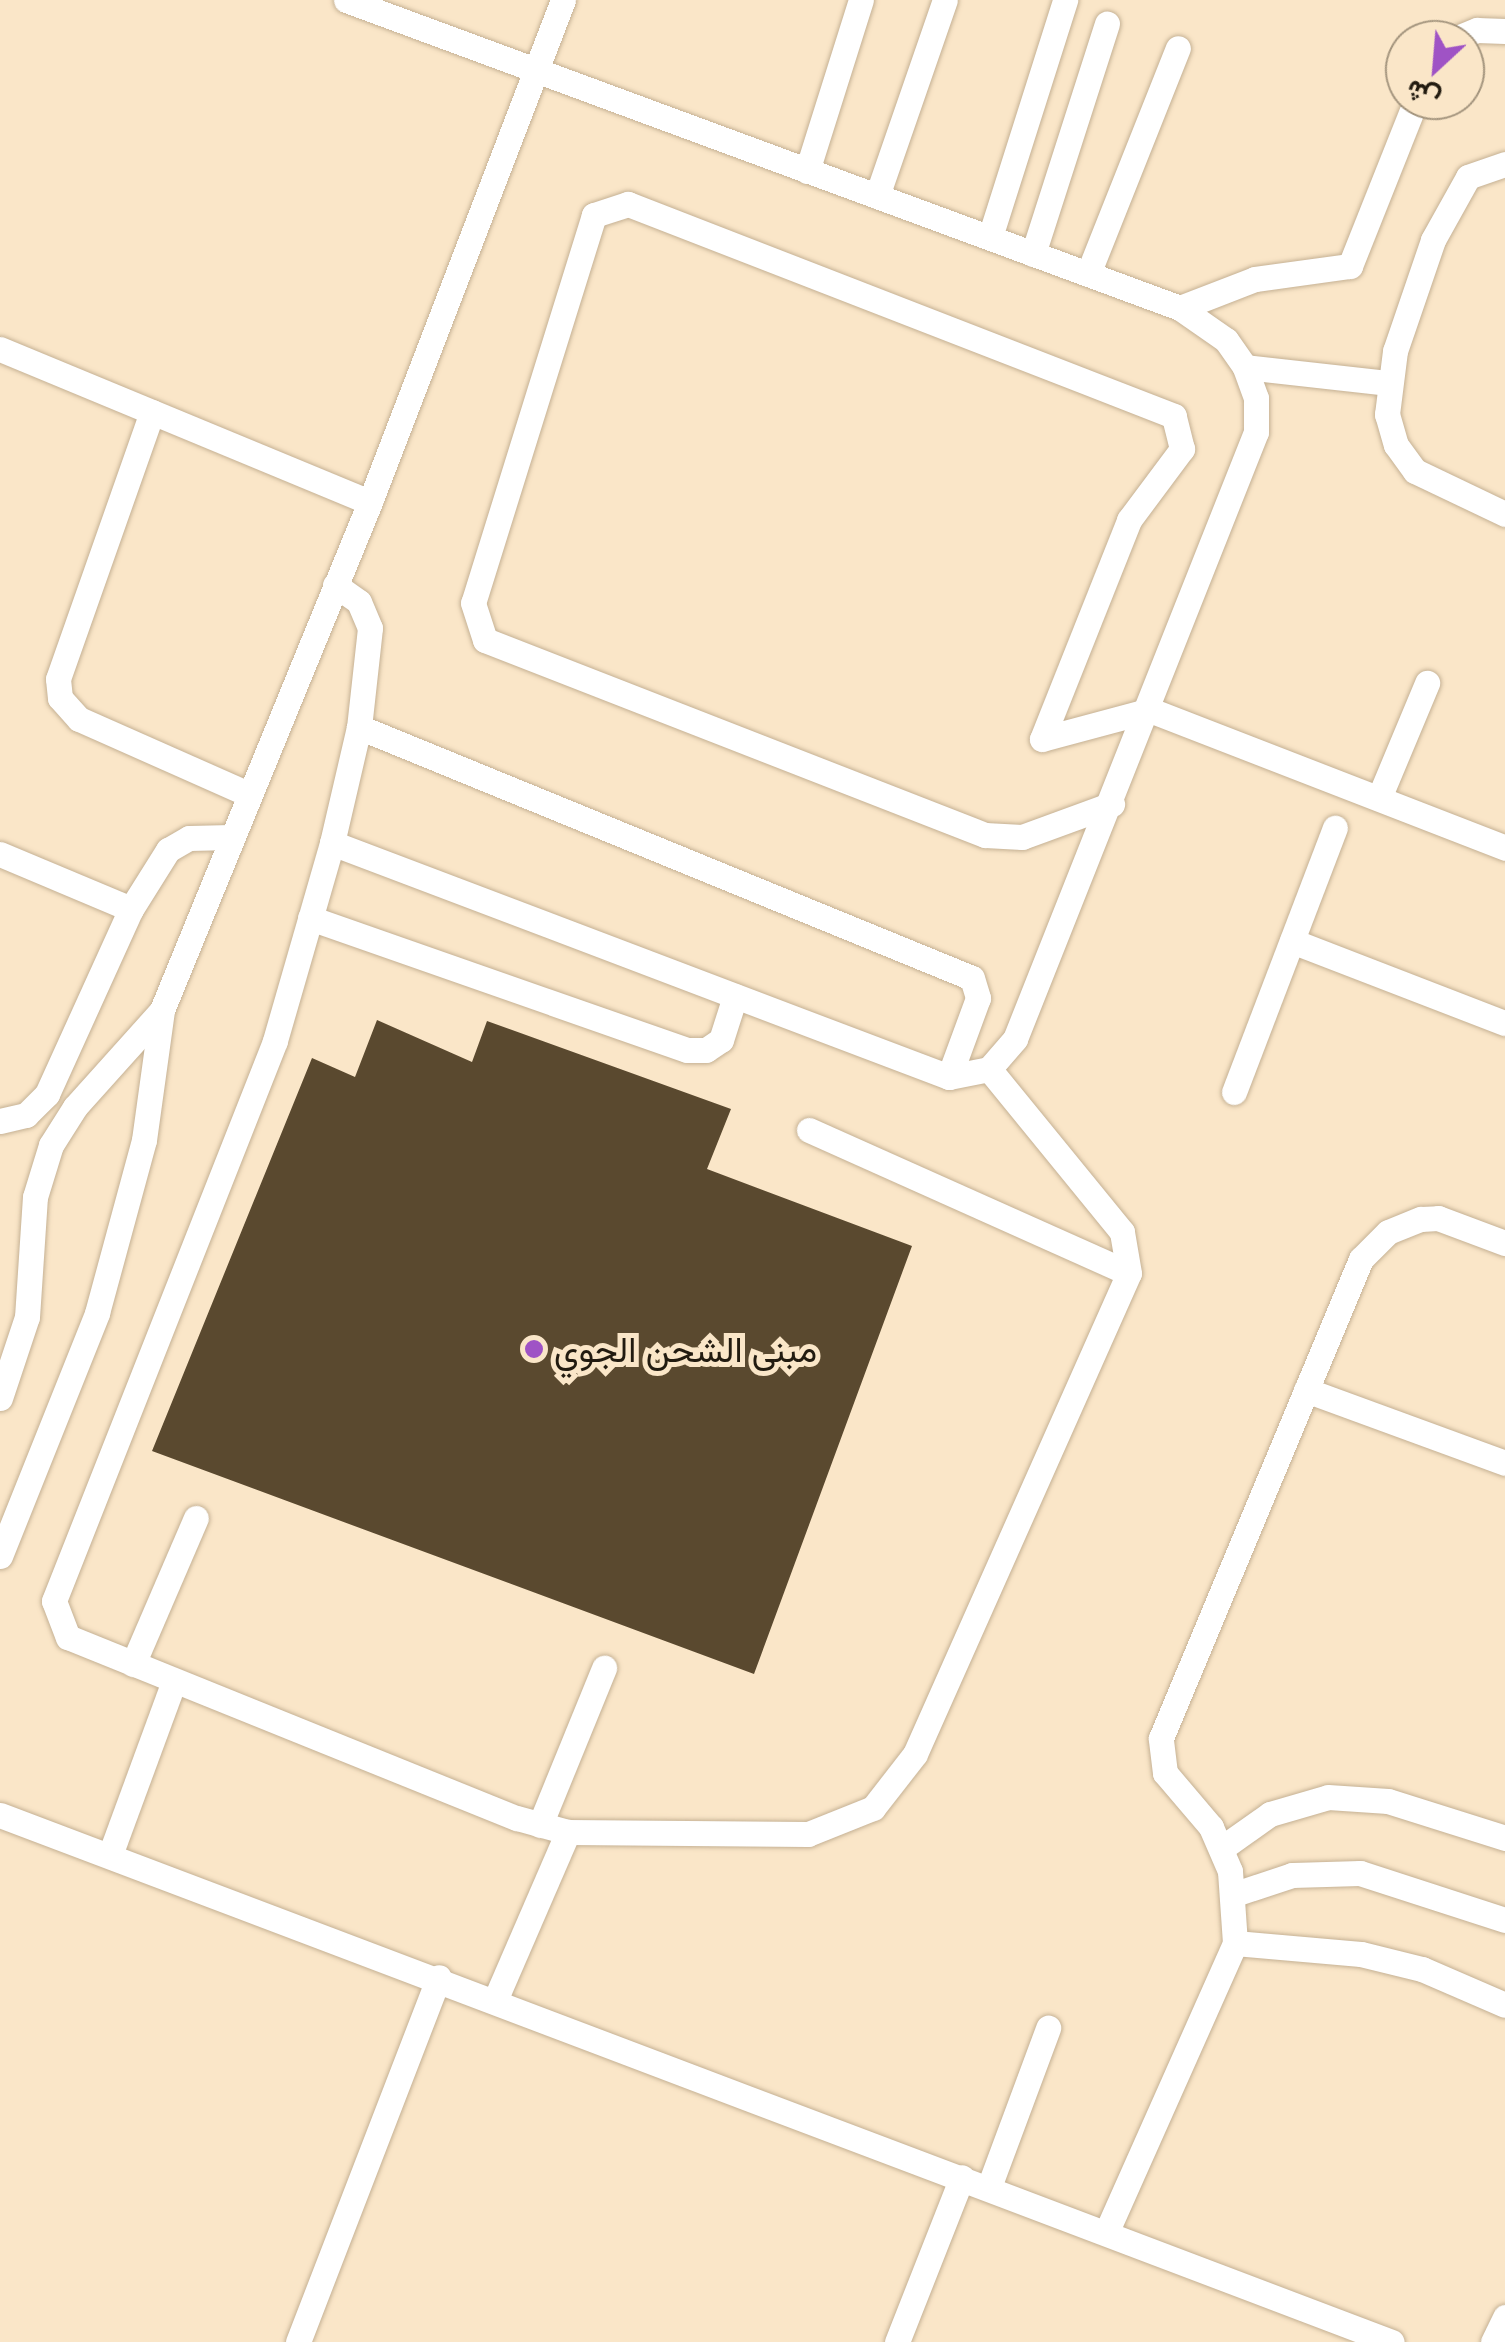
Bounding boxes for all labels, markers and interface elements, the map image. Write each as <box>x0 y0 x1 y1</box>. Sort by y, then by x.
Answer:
north arrow <box>1385 20 1485 120</box>
text: ش <box>1399 72 1446 120</box>
place label: مبنى الشحن الجوي <box>554 1328 817 1370</box>
marker: مبنى الشحن الجوي <box>523 1338 545 1360</box>

